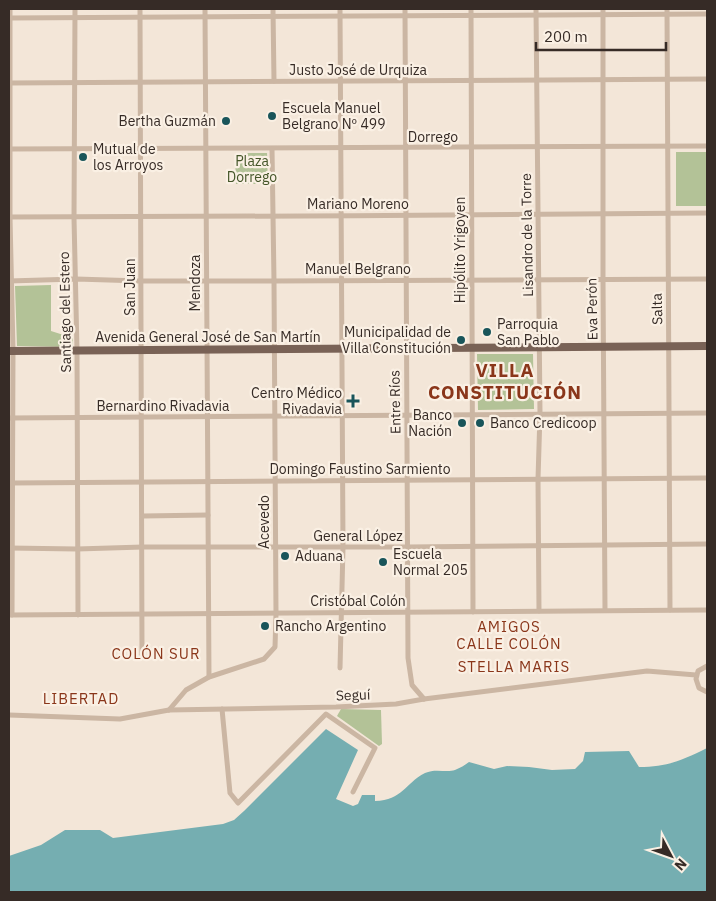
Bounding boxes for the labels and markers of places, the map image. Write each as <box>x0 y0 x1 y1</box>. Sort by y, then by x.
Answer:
place label: Escuela Manuel Belgrano Nº 499 <box>282 99 386 133</box>
marker: Escuela Manuel Belgrano Nº 499 <box>266 110 278 122</box>
place label: Bertha Guzmán <box>119 112 216 130</box>
marker: Bertha Guzmán <box>220 115 232 127</box>
place label: Mutual de los Arroyos <box>93 140 163 174</box>
marker: Mutual de los Arroyos <box>77 151 89 163</box>
place label: Parroquia San Pablo <box>497 315 560 349</box>
place label: Municipalidad de Villa Constitución <box>342 323 451 357</box>
marker: Parroquia San Pablo <box>481 326 493 338</box>
marker: Municipalidad de Villa Constitución <box>455 334 467 346</box>
place label: Centro Médico Rivadavia <box>251 384 343 418</box>
marker: Centro Médico Rivadavia <box>346 394 360 408</box>
place label: Banco Nación <box>408 406 452 440</box>
place label: Banco Credicoop <box>490 414 597 432</box>
marker: Banco Nación <box>456 417 468 429</box>
marker: Banco Credicoop <box>474 417 486 429</box>
place label: Escuela Normal 205 <box>393 545 468 579</box>
place label: Aduana <box>295 547 343 565</box>
marker: Aduana <box>279 550 291 562</box>
marker: Escuela Normal 205 <box>377 556 389 568</box>
place label: Rancho Argentino <box>275 617 386 635</box>
marker: Rancho Argentino <box>259 620 271 632</box>

